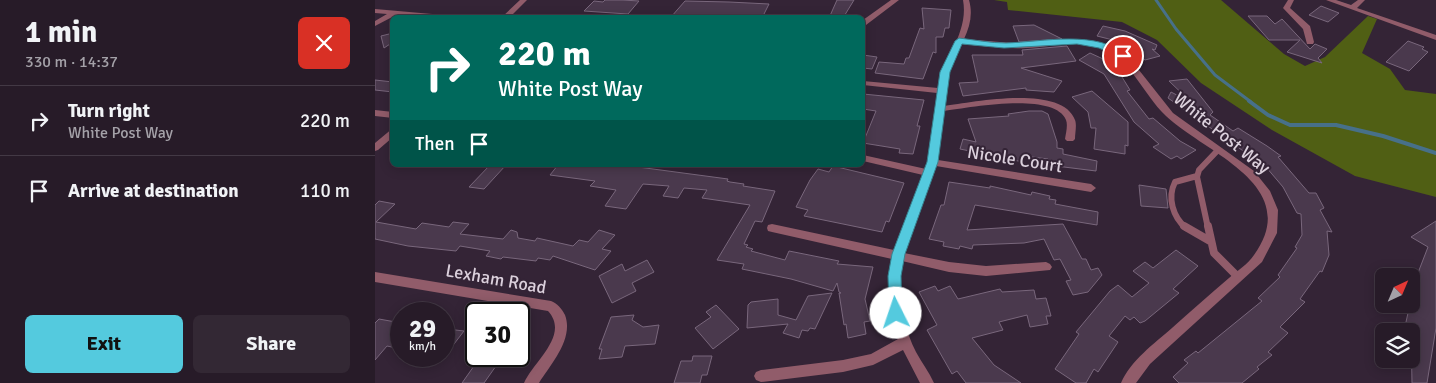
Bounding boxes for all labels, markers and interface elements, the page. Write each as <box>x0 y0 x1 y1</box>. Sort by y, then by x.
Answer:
text: 1 min <box>25 14 97 51</box>
button: close <box>298 17 350 69</box>
text: 220 m <box>498 32 591 75</box>
icon: right <box>415 35 480 100</box>
pin <box>1102 35 1144 77</box>
icon: arrive <box>1109 42 1137 70</box>
text: 330 m · 14:37 <box>25 52 118 72</box>
text: White Post Way <box>498 75 642 102</box>
street label: White Post Way <box>1169 87 1275 179</box>
text: Turn right <box>68 99 150 123</box>
icon: right <box>25 107 53 135</box>
text: 220 m <box>300 109 350 133</box>
text: White Post Way <box>68 123 173 143</box>
icon: arrive <box>465 130 493 158</box>
text: Then <box>415 132 455 156</box>
street label: Nicole Court <box>966 141 1064 177</box>
icon: arrive <box>25 177 53 205</box>
text: Arrive at destination <box>68 179 239 203</box>
text: 110 m <box>300 179 350 203</box>
street label: Lexham Road <box>444 259 548 299</box>
north arrow <box>1375 268 1420 312</box>
map controls <box>1375 268 1420 368</box>
position arrow <box>869 286 921 338</box>
speed limit sign: 30 <box>465 302 530 367</box>
text: 29 <box>409 313 436 344</box>
button: Exit <box>25 315 183 373</box>
button: Share <box>193 315 350 373</box>
button: layers <box>1375 323 1420 368</box>
text: km/h <box>409 339 436 354</box>

